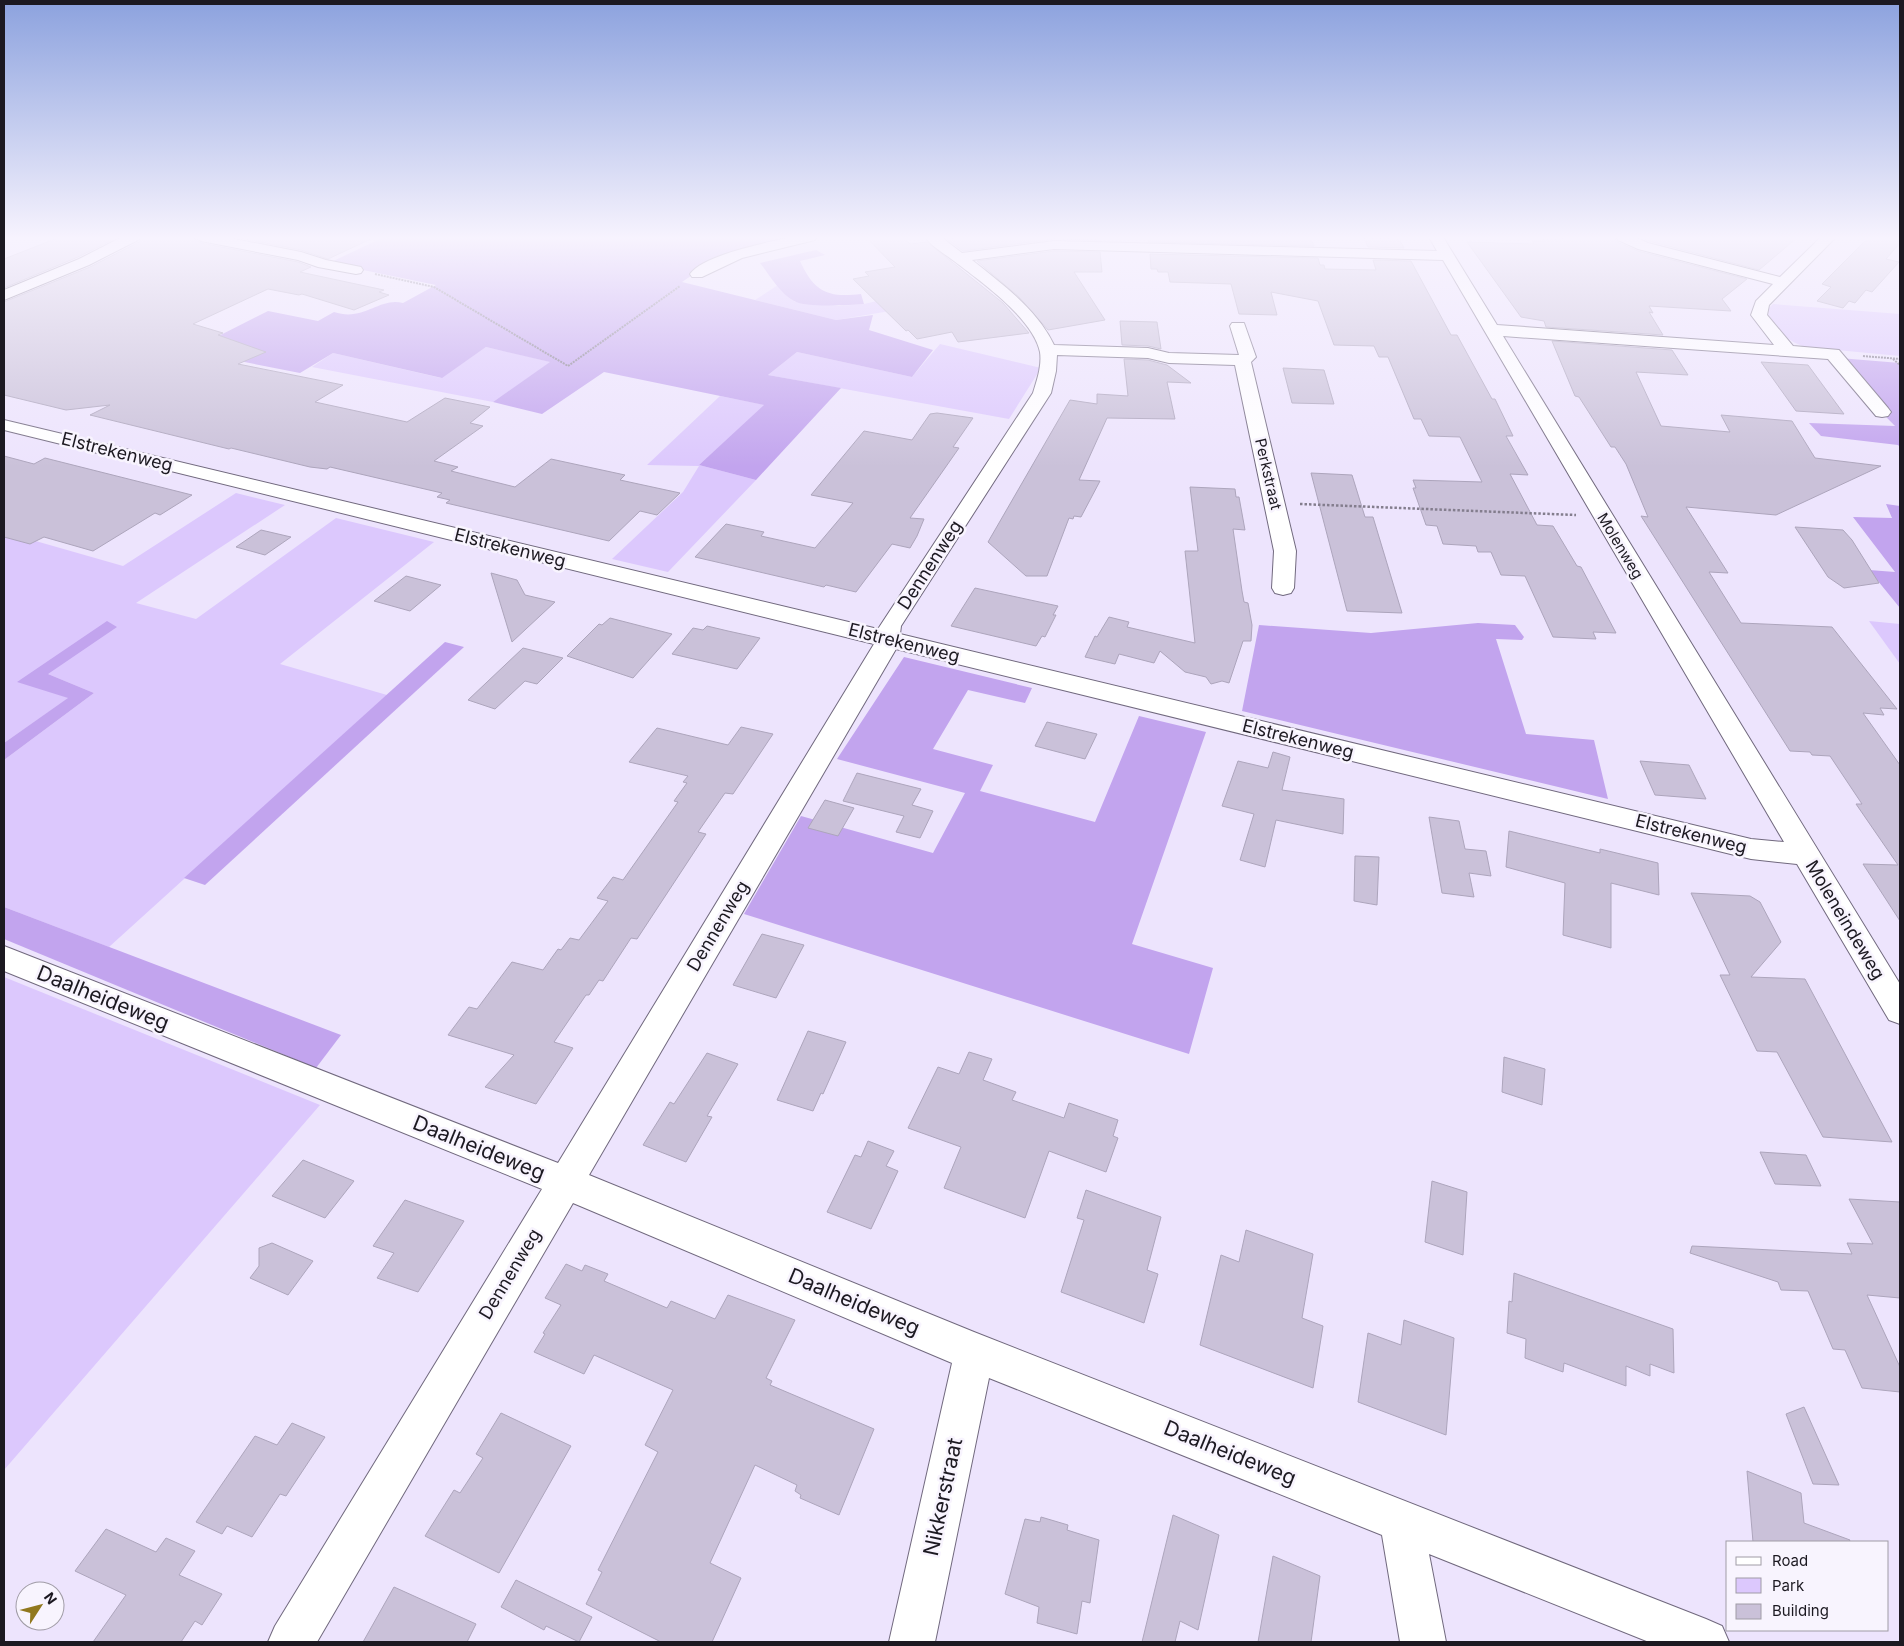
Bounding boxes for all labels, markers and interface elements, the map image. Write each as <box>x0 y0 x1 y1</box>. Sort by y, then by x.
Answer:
street label: Elstrekenweg <box>59 428 175 476</box>
street label: Perkstraat <box>1251 436 1286 511</box>
street label: Molenweg <box>1593 509 1648 582</box>
street label: Dennenweg <box>893 516 966 613</box>
street label: Elstrekenweg <box>452 524 568 572</box>
street label: Elstrekenweg <box>846 619 962 667</box>
street label: Elstrekenweg <box>1240 715 1356 763</box>
street label: Elstrekenweg <box>1633 810 1749 858</box>
street label: Moleneindeweg <box>1802 856 1889 983</box>
street label: Dennenweg <box>682 877 753 975</box>
street label: Daalheideweg <box>33 960 173 1035</box>
street label: Daalheideweg <box>409 1110 549 1185</box>
street label: Dennenweg <box>474 1225 545 1323</box>
street label: Daalheideweg <box>785 1263 924 1340</box>
street label: Daalheideweg <box>1160 1415 1300 1490</box>
street label: Nikkerstraat <box>918 1436 967 1558</box>
legend <box>1726 1541 1889 1631</box>
text: Road <box>1772 1551 1808 1570</box>
text: Park <box>1772 1576 1805 1595</box>
north arrow <box>15 1581 65 1631</box>
text: N <box>41 1589 61 1607</box>
text: Building <box>1772 1601 1829 1620</box>

